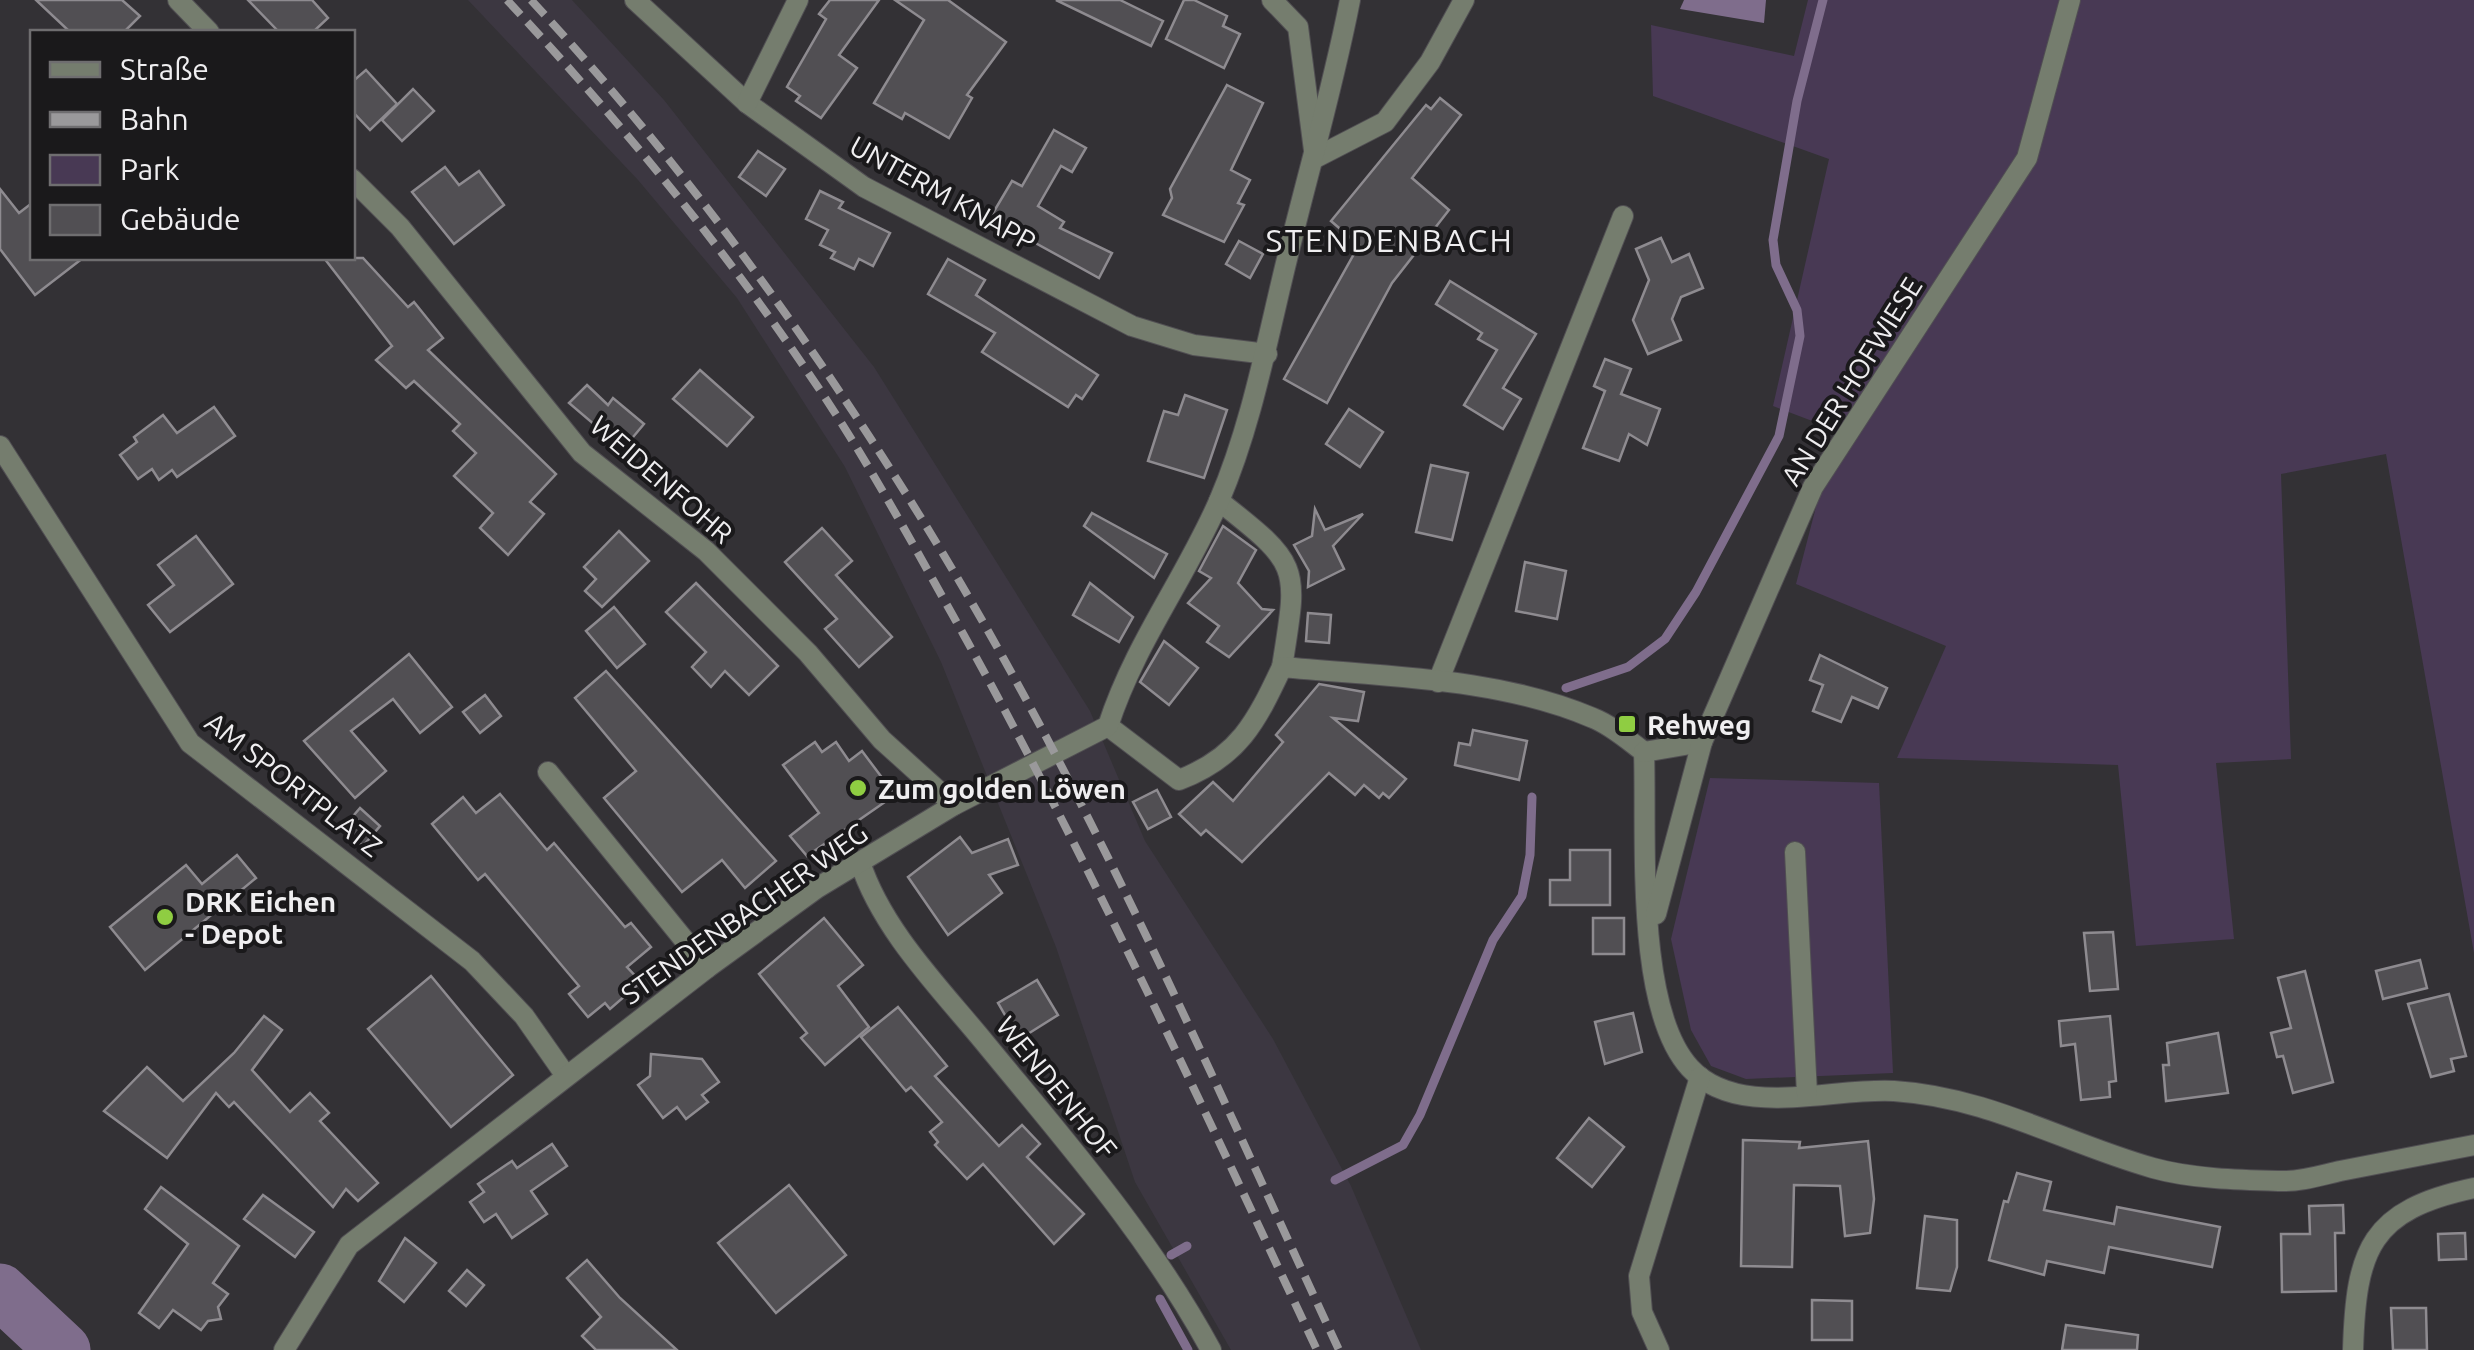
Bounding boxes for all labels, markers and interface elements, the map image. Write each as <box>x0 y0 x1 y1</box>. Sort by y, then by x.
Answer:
legend <box>30 30 355 260</box>
text: Straße <box>120 52 209 86</box>
text: Bahn <box>120 102 189 136</box>
street label: UNTERM KNAPP <box>845 129 1041 257</box>
text: Park <box>120 152 180 186</box>
text: Gebäude <box>120 202 241 236</box>
district label: STENDENBACH <box>1266 222 1514 258</box>
street label: AN DER HOFWIESE <box>1774 271 1928 491</box>
street label: WEIDENFOHR <box>585 409 739 549</box>
street label: AM SPORTPLATZ <box>200 706 388 862</box>
place label: Rehweg <box>1647 709 1751 740</box>
marker: Rehweg <box>1616 713 1638 735</box>
place label: Zum golden Löwen <box>878 773 1126 804</box>
marker: Zum golden Löwen <box>847 777 869 799</box>
street label: STENDENBACHER WEG <box>615 816 873 1010</box>
place label: DRK Eichen - Depot <box>185 886 336 949</box>
marker: DRK Eichen - Depot <box>154 906 176 928</box>
street label: WENDENHOF <box>991 1010 1123 1164</box>

